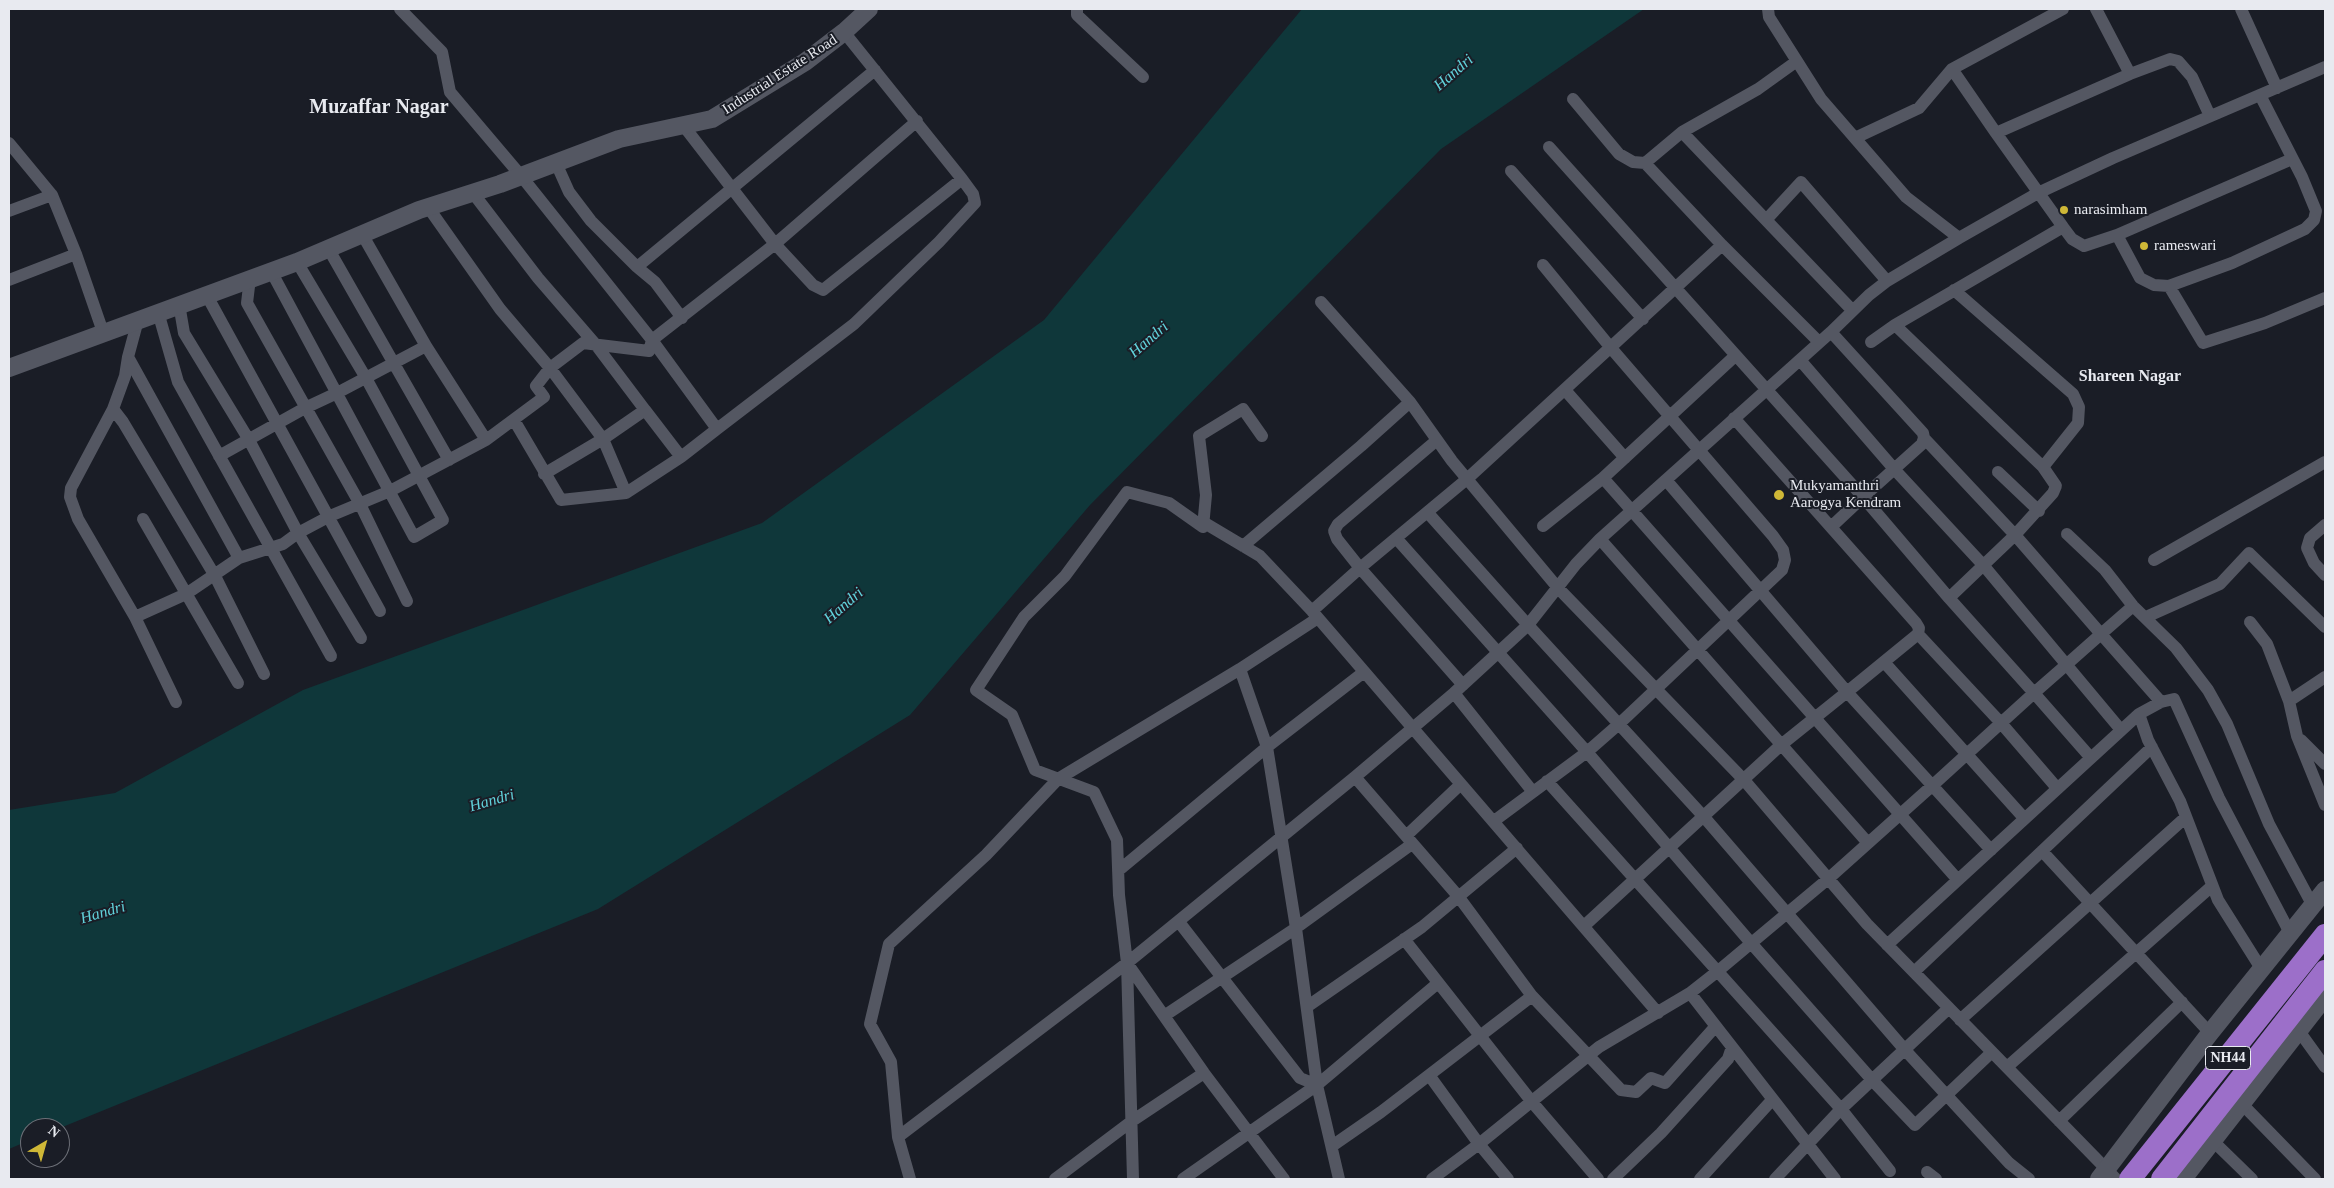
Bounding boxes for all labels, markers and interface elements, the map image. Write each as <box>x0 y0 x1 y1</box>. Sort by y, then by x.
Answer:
street label: Industrial Estate Road <box>719 31 841 119</box>
water label: Handri <box>1430 51 1478 95</box>
district label: Muzaffar Nagar <box>309 96 449 120</box>
place label: narasimham <box>2074 201 2147 219</box>
marker: narasimham <box>2058 204 2070 216</box>
place label: rameswari <box>2154 237 2216 255</box>
marker: rameswari <box>2138 240 2150 252</box>
water label: Handri <box>1125 318 1173 362</box>
district label: Shareen Nagar <box>2079 367 2181 387</box>
place label: Mukyamanthri Aarogya Kendram <box>1790 477 1901 512</box>
marker: Mukyamanthri Aarogya Kendram <box>1772 488 1786 502</box>
water label: Handri <box>820 584 868 628</box>
water label: Handri <box>467 785 517 817</box>
water label: Handri <box>78 897 128 929</box>
road number: NH44 <box>2206 1046 2250 1070</box>
north arrow <box>20 1118 70 1168</box>
text: N <box>45 1123 63 1141</box>

